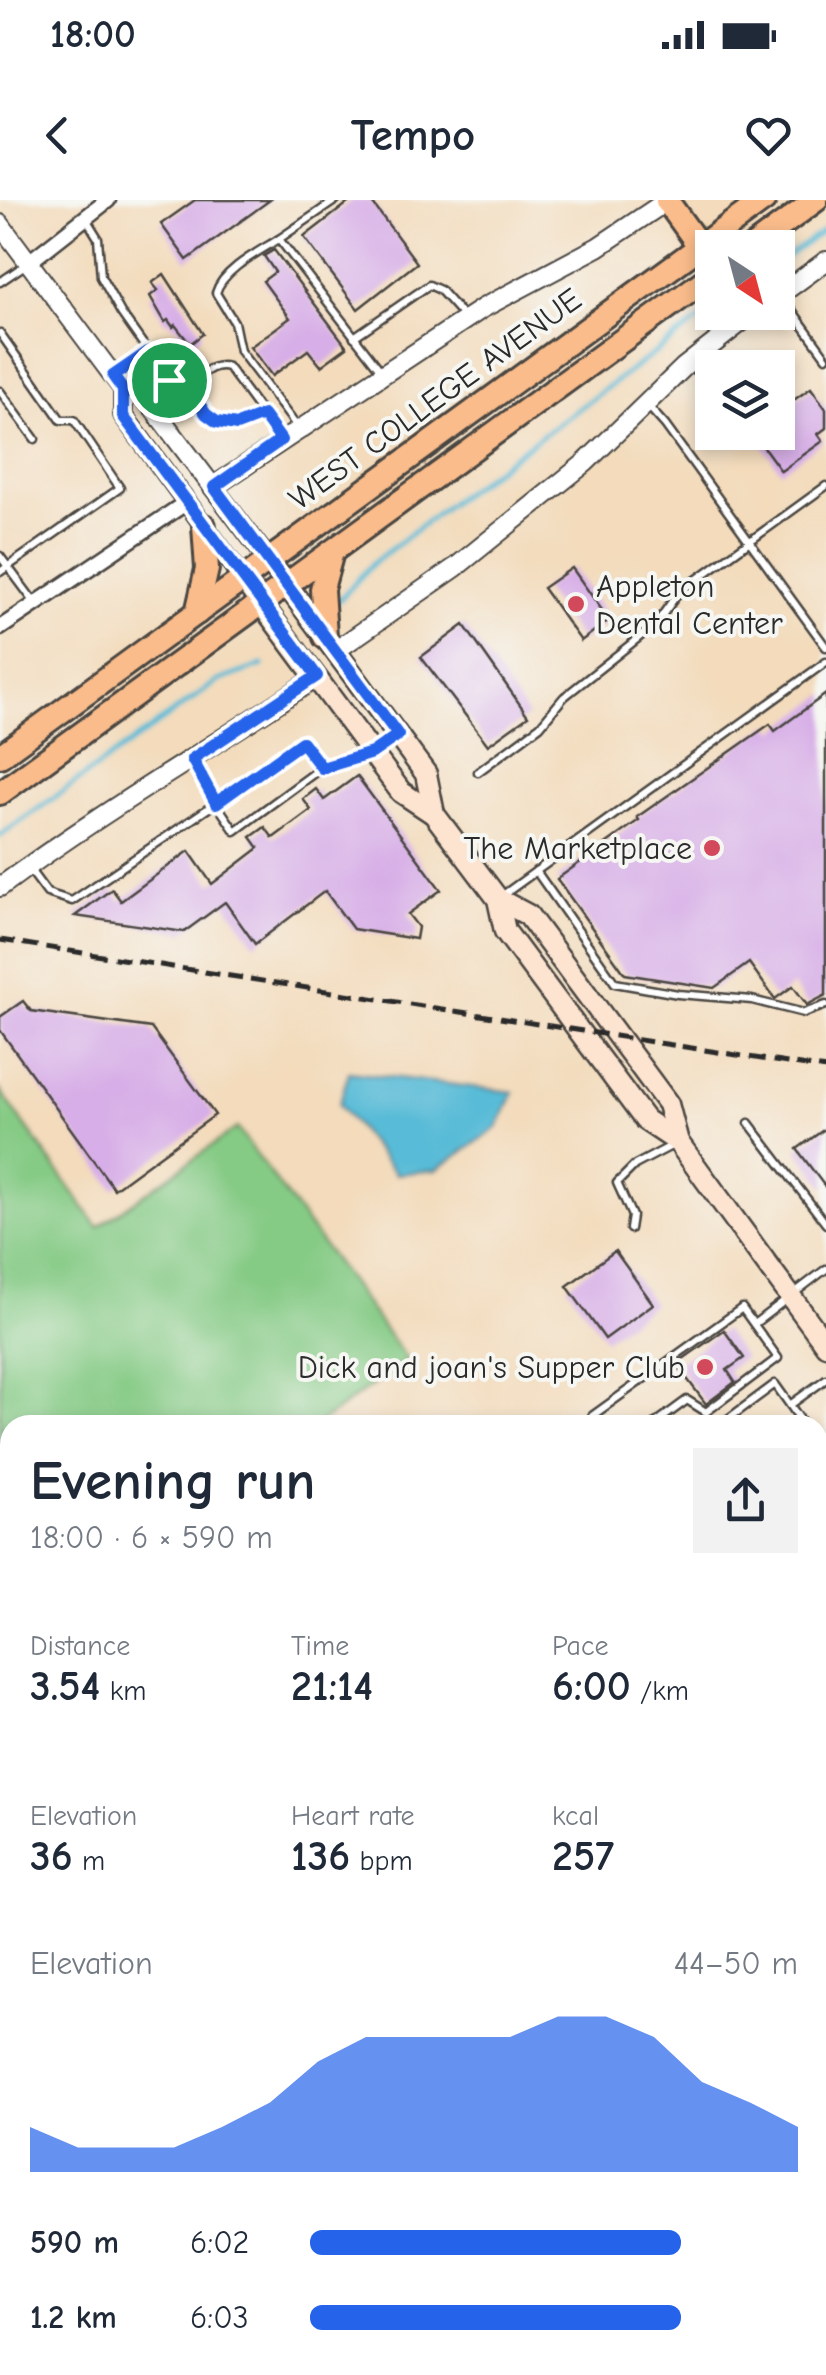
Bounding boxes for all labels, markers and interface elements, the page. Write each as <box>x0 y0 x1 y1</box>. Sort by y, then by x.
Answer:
text: 18:00 <box>50 13 136 57</box>
icon: back <box>30 108 85 163</box>
icon: heart <box>741 108 796 163</box>
text: Tempo <box>351 109 475 161</box>
north arrow <box>695 230 795 330</box>
map controls <box>695 230 795 450</box>
street label: WEST COLLEGE AVENUE <box>282 280 588 518</box>
pin <box>127 338 212 423</box>
button: layers <box>695 350 795 450</box>
icon: arrive <box>142 353 197 408</box>
place label: Appleton Dental Center <box>596 568 783 642</box>
marker: Appleton Dental Center <box>565 593 587 615</box>
place label: The Marketplace <box>463 830 692 867</box>
marker: The Marketplace <box>701 837 723 859</box>
place label: Dick and joan's Supper Club <box>298 1349 685 1386</box>
marker: Dick and joan's Supper Club <box>694 1356 716 1378</box>
button: share <box>693 1448 798 1553</box>
text: Evening run <box>30 1449 315 1513</box>
text: 18:00 · 6 × 590 m <box>30 1519 273 1556</box>
text: Distance <box>30 1630 130 1662</box>
text: Time <box>291 1630 349 1662</box>
text: Pace <box>552 1630 608 1662</box>
text: 3.54 <box>30 1662 100 1711</box>
text: 21:14 <box>291 1662 373 1711</box>
text: 6:00 <box>552 1662 631 1711</box>
text: km <box>100 1675 146 1707</box>
text: /km <box>631 1675 689 1707</box>
text: Elevation <box>30 1800 137 1832</box>
text: Heart rate <box>291 1800 414 1832</box>
text: kcal <box>552 1800 599 1832</box>
text: 36 <box>30 1832 73 1881</box>
text: 136 <box>291 1832 350 1881</box>
text: 257 <box>552 1832 614 1881</box>
text: m <box>73 1845 105 1877</box>
text: bpm <box>350 1845 413 1877</box>
text: Elevation <box>30 1945 153 1982</box>
text: 44–50 m <box>674 1945 798 1982</box>
text: 590 m <box>30 2224 119 2261</box>
text: 6:02 <box>190 2224 249 2261</box>
text: 1.2 km <box>30 2299 117 2336</box>
text: 6:03 <box>190 2299 249 2336</box>

